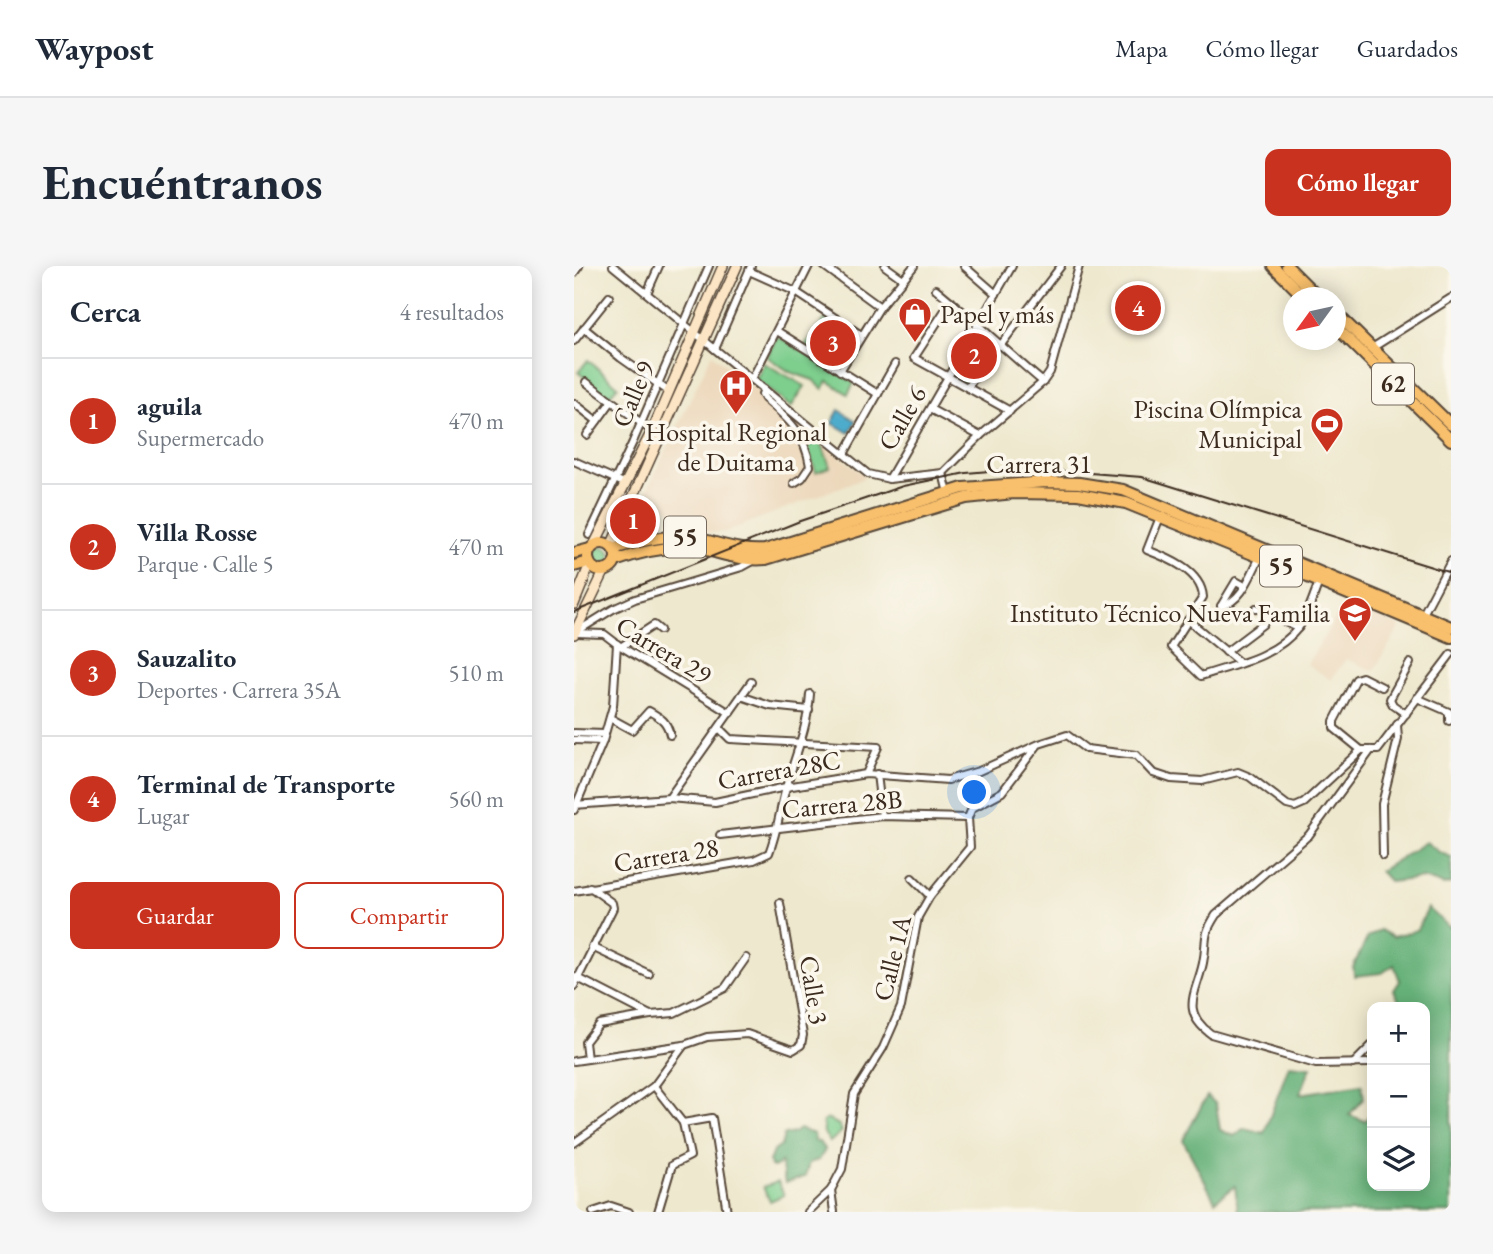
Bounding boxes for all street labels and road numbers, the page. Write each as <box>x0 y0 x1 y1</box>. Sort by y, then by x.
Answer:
street label: Calle 9 <box>604 355 662 432</box>
road number: 62 <box>1372 364 1414 404</box>
street label: Calle 6 <box>870 380 934 456</box>
street label: Carrera 31 <box>986 447 1092 481</box>
road number: 55 <box>664 516 706 558</box>
road number: 55 <box>1260 545 1302 586</box>
street label: Carrera 29 <box>610 608 718 692</box>
street label: Carrera 28C <box>715 742 843 798</box>
street label: Carrera 28B <box>780 782 904 826</box>
street label: Carrera 28 <box>611 830 721 880</box>
street label: Calle 1A <box>865 911 919 1004</box>
street label: Calle 3 <box>792 953 836 1027</box>

